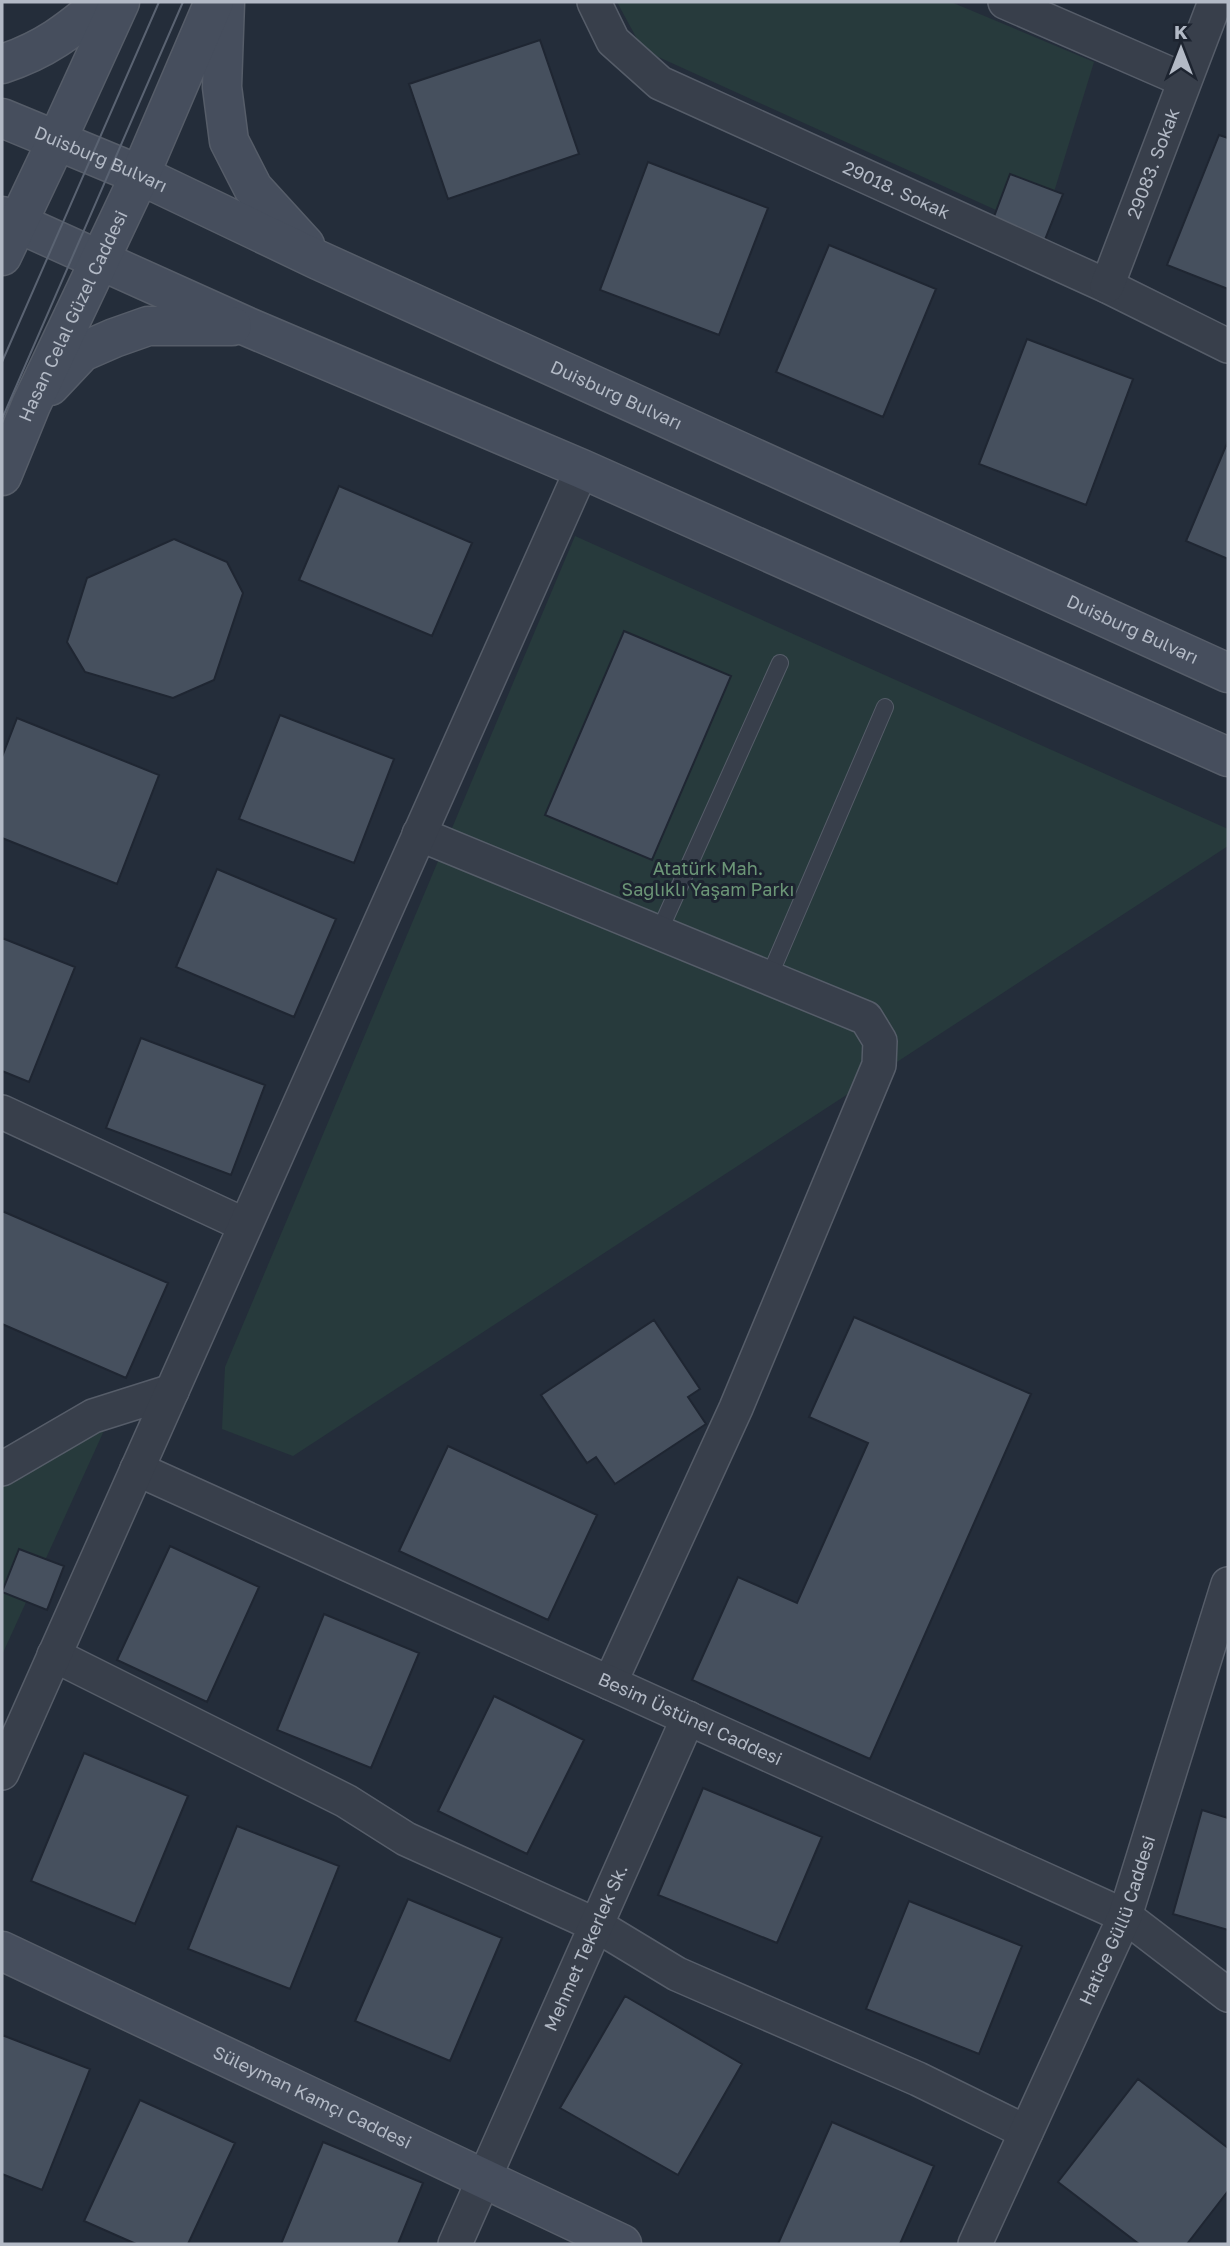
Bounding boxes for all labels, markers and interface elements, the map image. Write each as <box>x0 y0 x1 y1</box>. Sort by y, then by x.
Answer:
north arrow <box>1146 14 1216 84</box>
text: K <box>1174 20 1188 43</box>
street label: 29083. Sokak <box>1122 105 1184 222</box>
street label: Duisburg Bulvarı <box>31 121 171 196</box>
street label: 29018. Sokak <box>840 156 954 223</box>
street label: Hasan Celal Güzel Caddesi <box>13 207 132 425</box>
street label: Duisburg Bulvarı <box>547 355 686 434</box>
street label: Duisburg Bulvarı <box>1064 589 1202 668</box>
park label: Atatürk Mah. Sağlıklı Yaşam Parkı <box>622 857 794 900</box>
street label: Besim Üstünel Caddesi <box>595 1667 786 1769</box>
street label: Hatice Güllü Caddesi <box>1074 1833 1159 2008</box>
street label: Mehmet Tekerlek Sk. <box>539 1860 632 2034</box>
street label: Süleyman Kamçı Caddesi <box>210 2040 415 2153</box>

